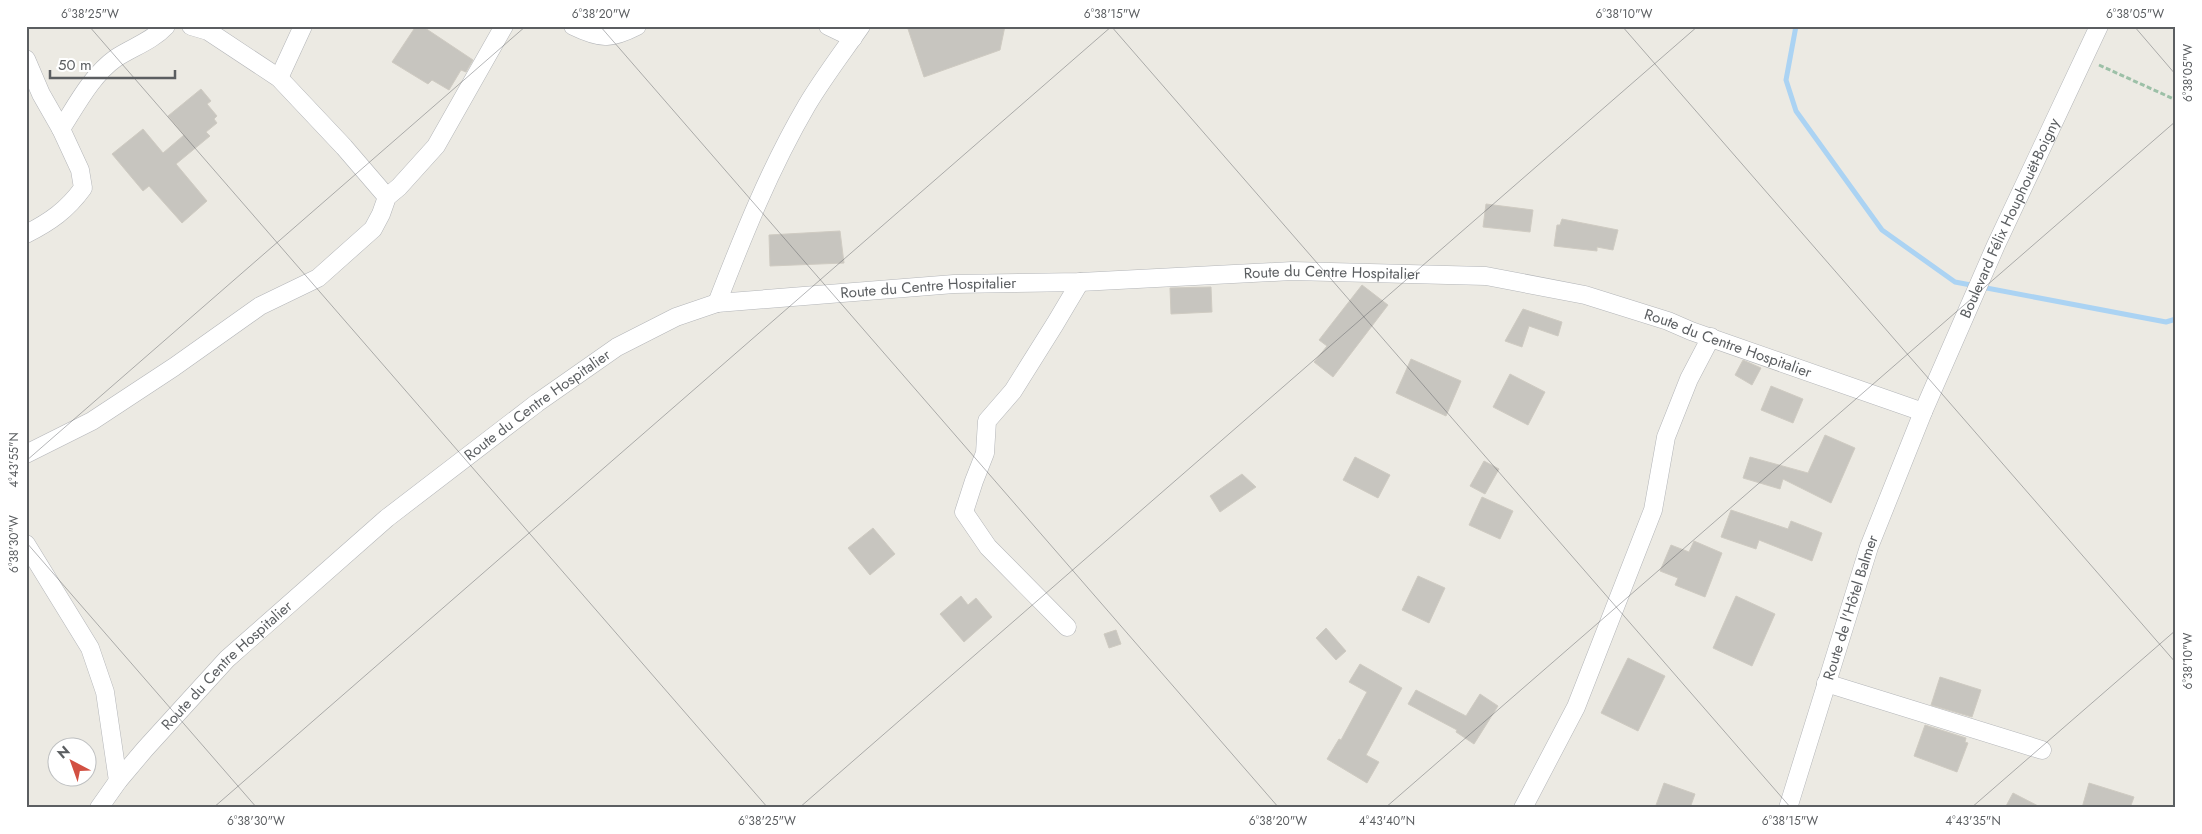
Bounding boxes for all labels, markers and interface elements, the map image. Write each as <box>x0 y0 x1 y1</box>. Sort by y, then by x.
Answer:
text: 6°38'25"W <box>61 5 119 23</box>
text: 6°38'20"W <box>572 5 630 23</box>
text: 6°38'15"W <box>1084 5 1140 23</box>
text: 6°38'10"W <box>1596 5 1653 23</box>
text: 6°38'05"W <box>2106 5 2164 23</box>
text: 6°38'05"W <box>2179 44 2197 102</box>
scale bar <box>50 48 175 80</box>
text: 50 m <box>58 54 92 76</box>
street label: Boulevard Félix Houphouët-Boigny <box>1954 114 2065 322</box>
street label: Route du Centre Hospitalier <box>1243 260 1421 285</box>
street label: Route du Centre Hospitalier <box>839 272 1017 304</box>
street label: Route du Centre Hospitalier <box>1642 303 1816 384</box>
street label: Route du Centre Hospitalier <box>460 343 616 466</box>
text: 4°43'55"N <box>5 432 23 488</box>
text: 6°38'30"W <box>5 515 23 573</box>
street label: Route de l'Hôtel Balmer <box>1817 531 1884 683</box>
street label: Route du Centre Hospitalier <box>156 595 298 735</box>
text: 6°38'10"W <box>2179 632 2197 689</box>
north arrow <box>48 736 98 786</box>
text: N <box>53 741 74 763</box>
text: 6°38'30"W <box>227 812 285 830</box>
text: 6°38'25"W <box>738 812 796 830</box>
text: 6°38'20"W <box>1249 812 1307 830</box>
text: 4°43'40"N <box>1359 812 1415 830</box>
text: 6°38'15"W <box>1762 812 1818 830</box>
text: 4°43'35"N <box>1945 812 2001 830</box>

